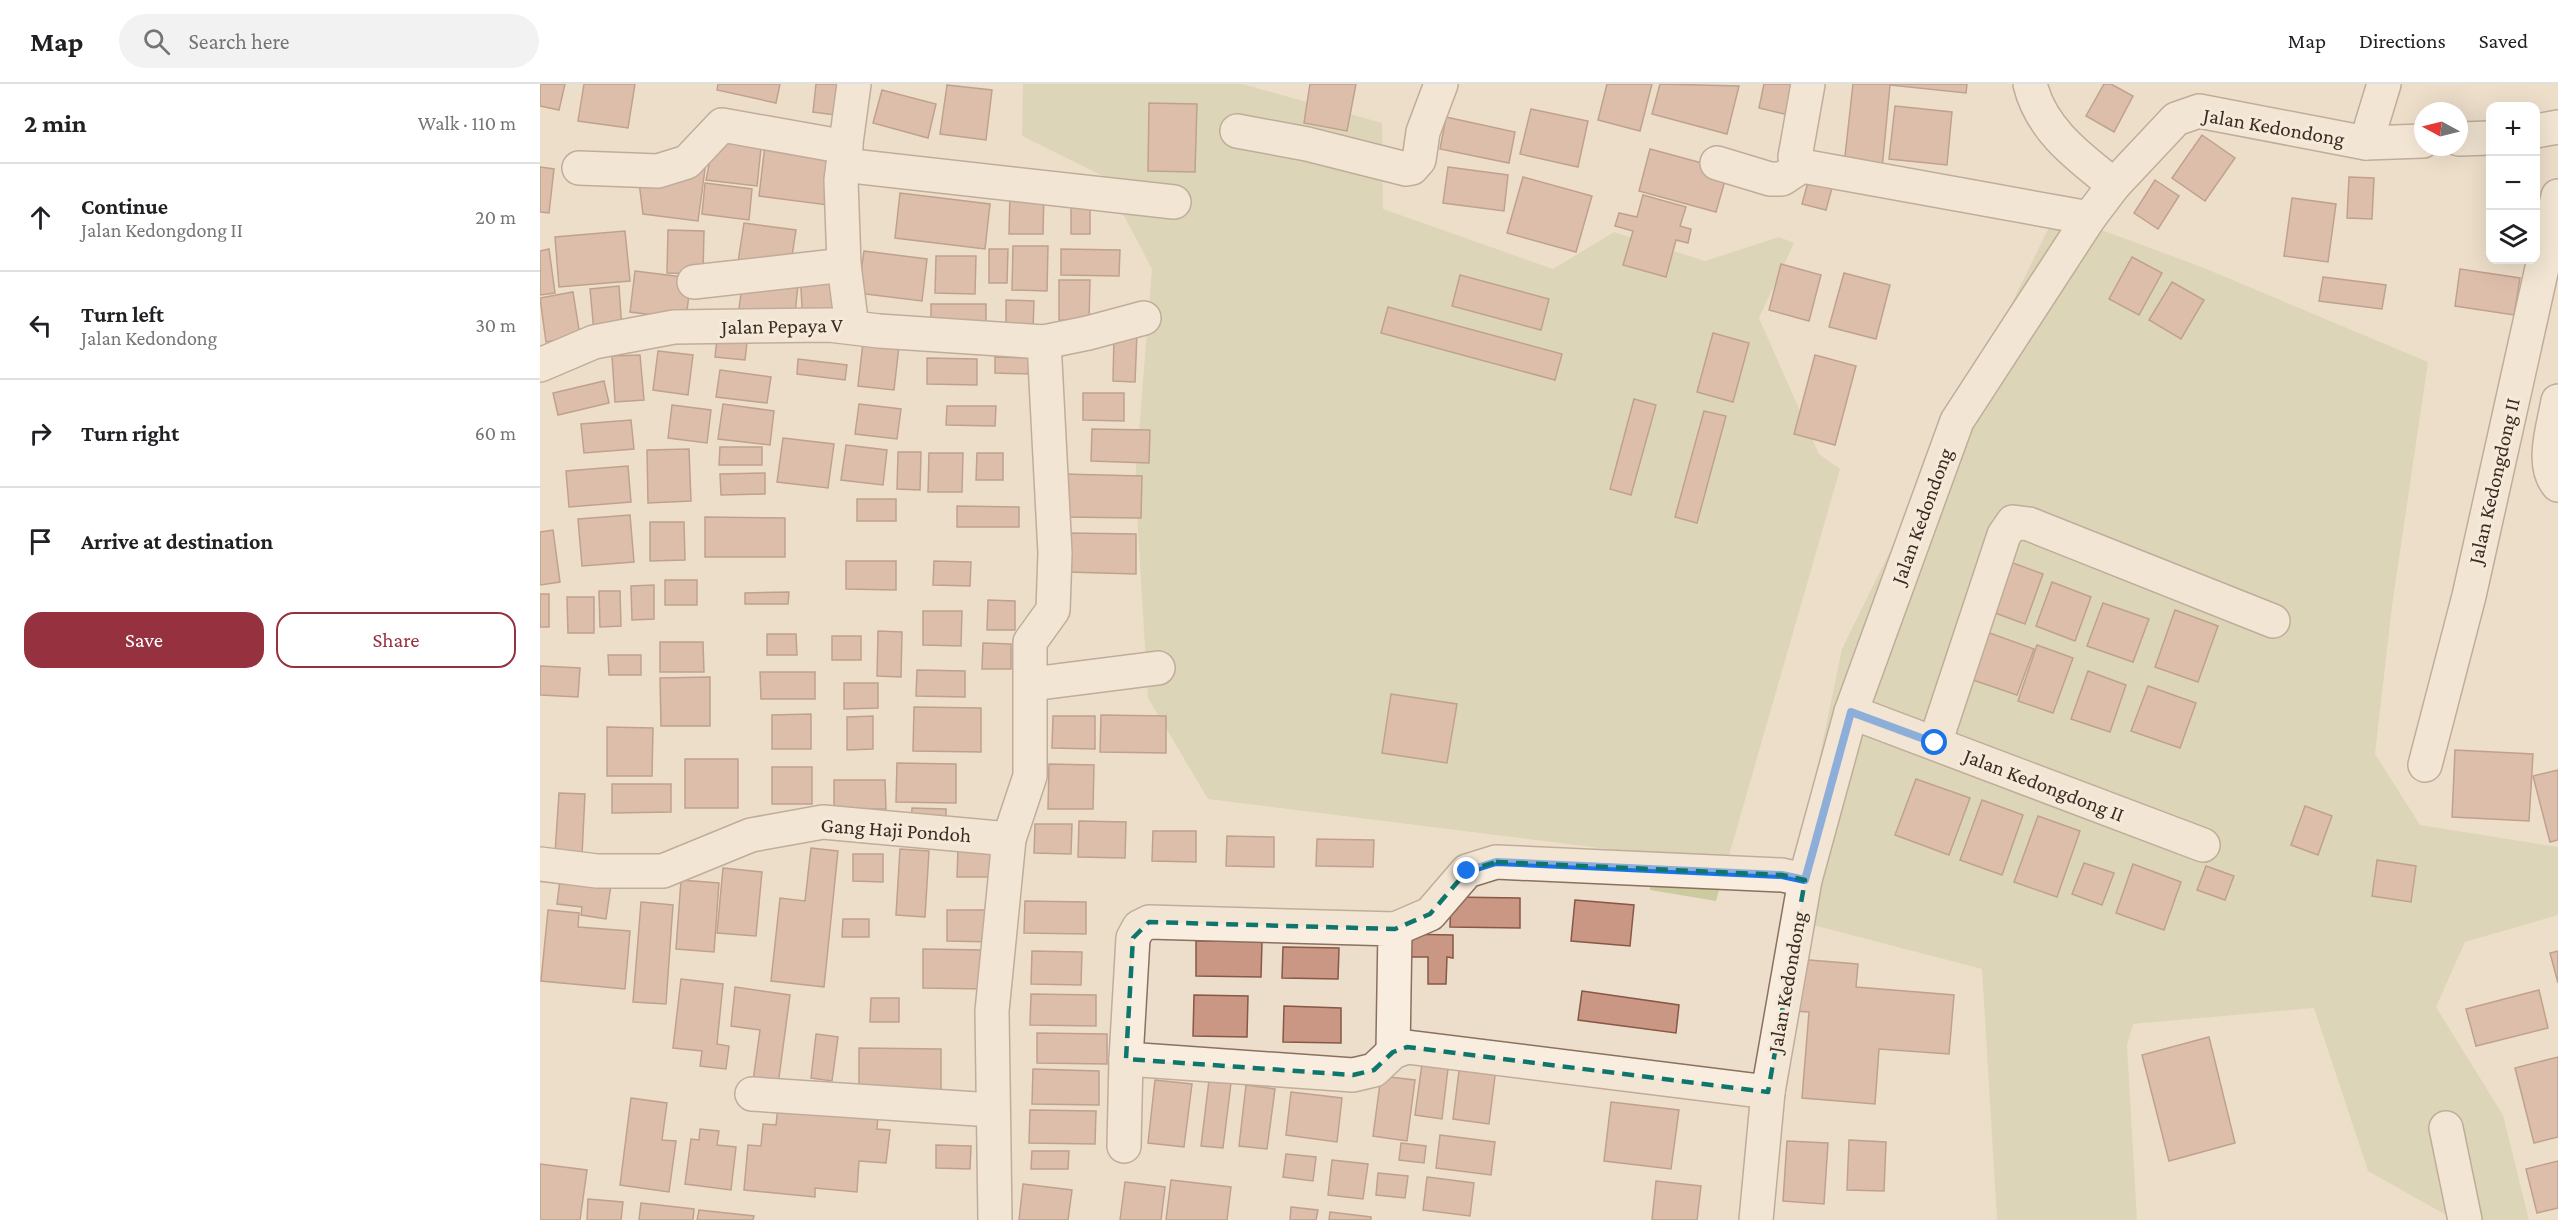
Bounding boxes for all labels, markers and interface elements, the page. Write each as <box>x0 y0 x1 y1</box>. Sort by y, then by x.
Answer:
search box <box>119 14 539 68</box>
icon: search <box>140 25 173 58</box>
text: Map <box>30 26 83 57</box>
text: Search here <box>188 29 289 54</box>
text: Map <box>2288 29 2326 53</box>
text: Directions <box>2359 29 2446 53</box>
text: Saved <box>2479 29 2528 53</box>
street label: Jalan Kedondong <box>2199 102 2347 151</box>
north arrow <box>2414 102 2468 156</box>
map controls <box>2486 102 2540 264</box>
button: + <box>2486 102 2540 156</box>
text: 2 min <box>24 109 87 138</box>
text: Walk · 110 m <box>418 112 516 134</box>
button: − <box>2486 156 2540 210</box>
text: Continue <box>81 194 168 219</box>
icon: ahead <box>24 201 57 234</box>
text: 20 m <box>475 206 516 228</box>
button: layers <box>2486 210 2540 264</box>
text: Jalan Kedongdong II <box>81 219 243 241</box>
text: Turn left <box>81 302 164 327</box>
icon: left <box>24 309 57 342</box>
street label: Jalan Pepaya V <box>719 313 843 339</box>
text: 30 m <box>475 314 516 336</box>
text: Jalan Kedondong <box>81 327 217 349</box>
street label: Jalan Kedongdong II <box>2463 396 2525 568</box>
icon: right <box>24 417 57 450</box>
text: Turn right <box>81 421 179 446</box>
text: 60 m <box>475 422 516 444</box>
street label: Jalan Kedondong <box>1886 445 1958 589</box>
icon: arrive <box>24 525 57 558</box>
text: Arrive at destination <box>81 529 273 554</box>
button: Save <box>24 612 264 668</box>
button: Share <box>276 612 516 668</box>
route start <box>1921 729 1947 755</box>
street label: Jalan Kedongdong II <box>1959 743 2128 827</box>
street label: Gang Haji Pondoh <box>820 813 972 847</box>
route end <box>1453 857 1479 883</box>
street label: Jalan Kedondong <box>1762 909 1811 1057</box>

